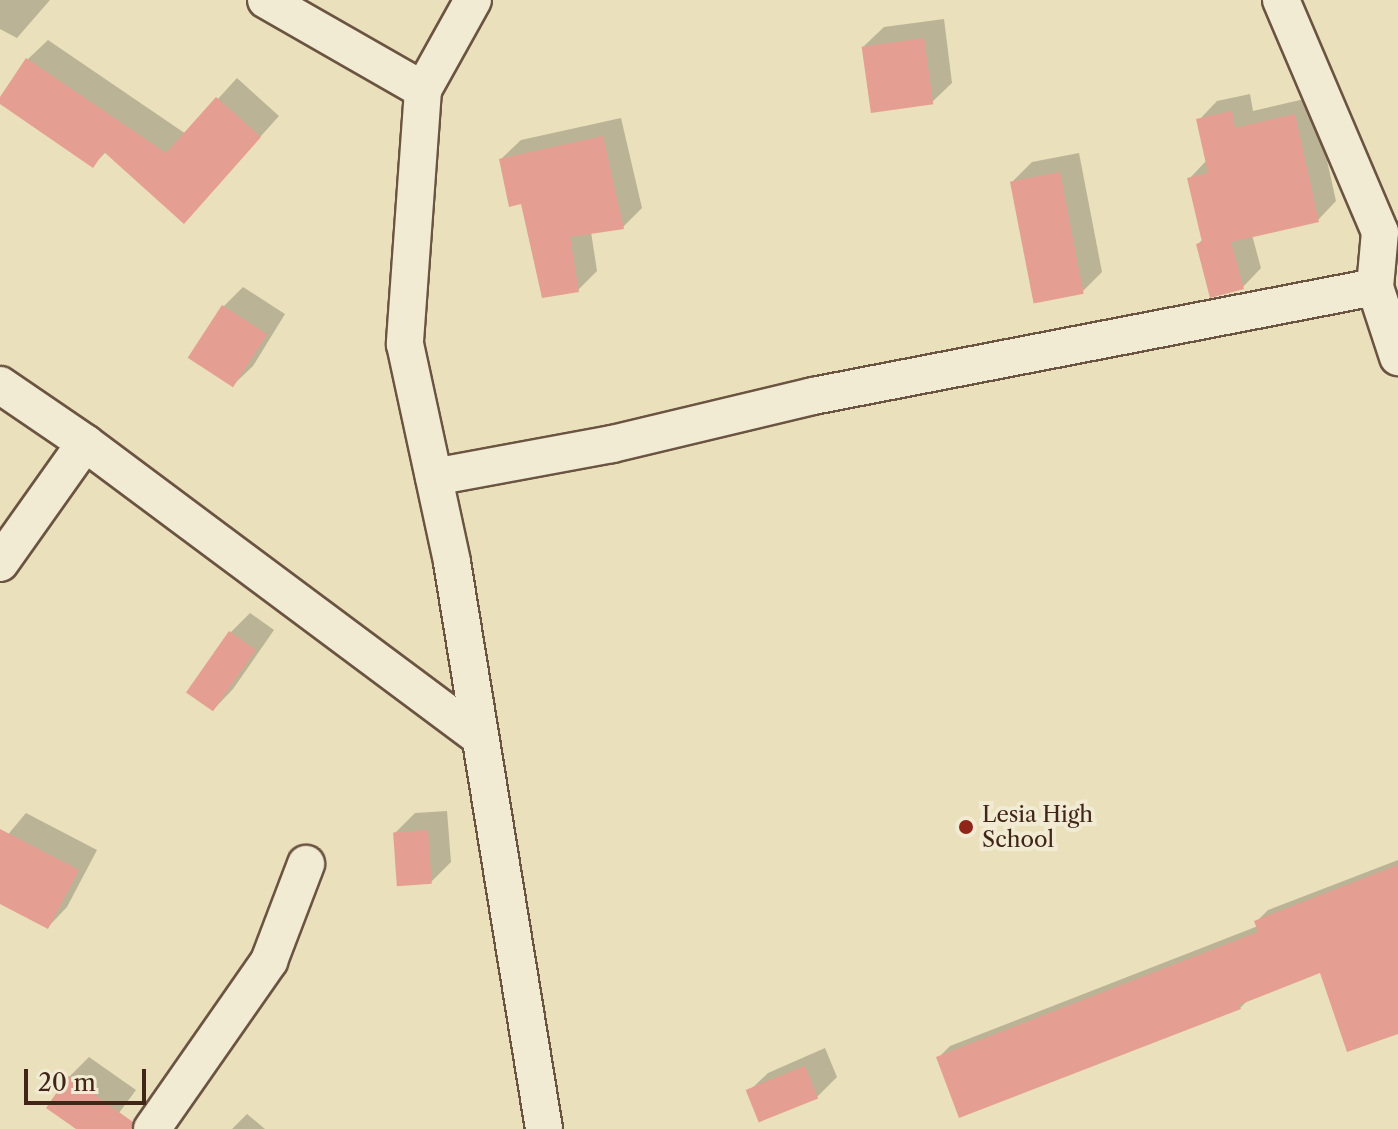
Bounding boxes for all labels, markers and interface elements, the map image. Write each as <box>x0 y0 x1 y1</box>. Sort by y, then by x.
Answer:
place label: Lesia High School <box>982 801 1093 852</box>
marker: Lesia High School <box>957 818 975 836</box>
scale bar <box>28 1053 150 1103</box>
text: 20 m <box>38 1068 96 1097</box>

